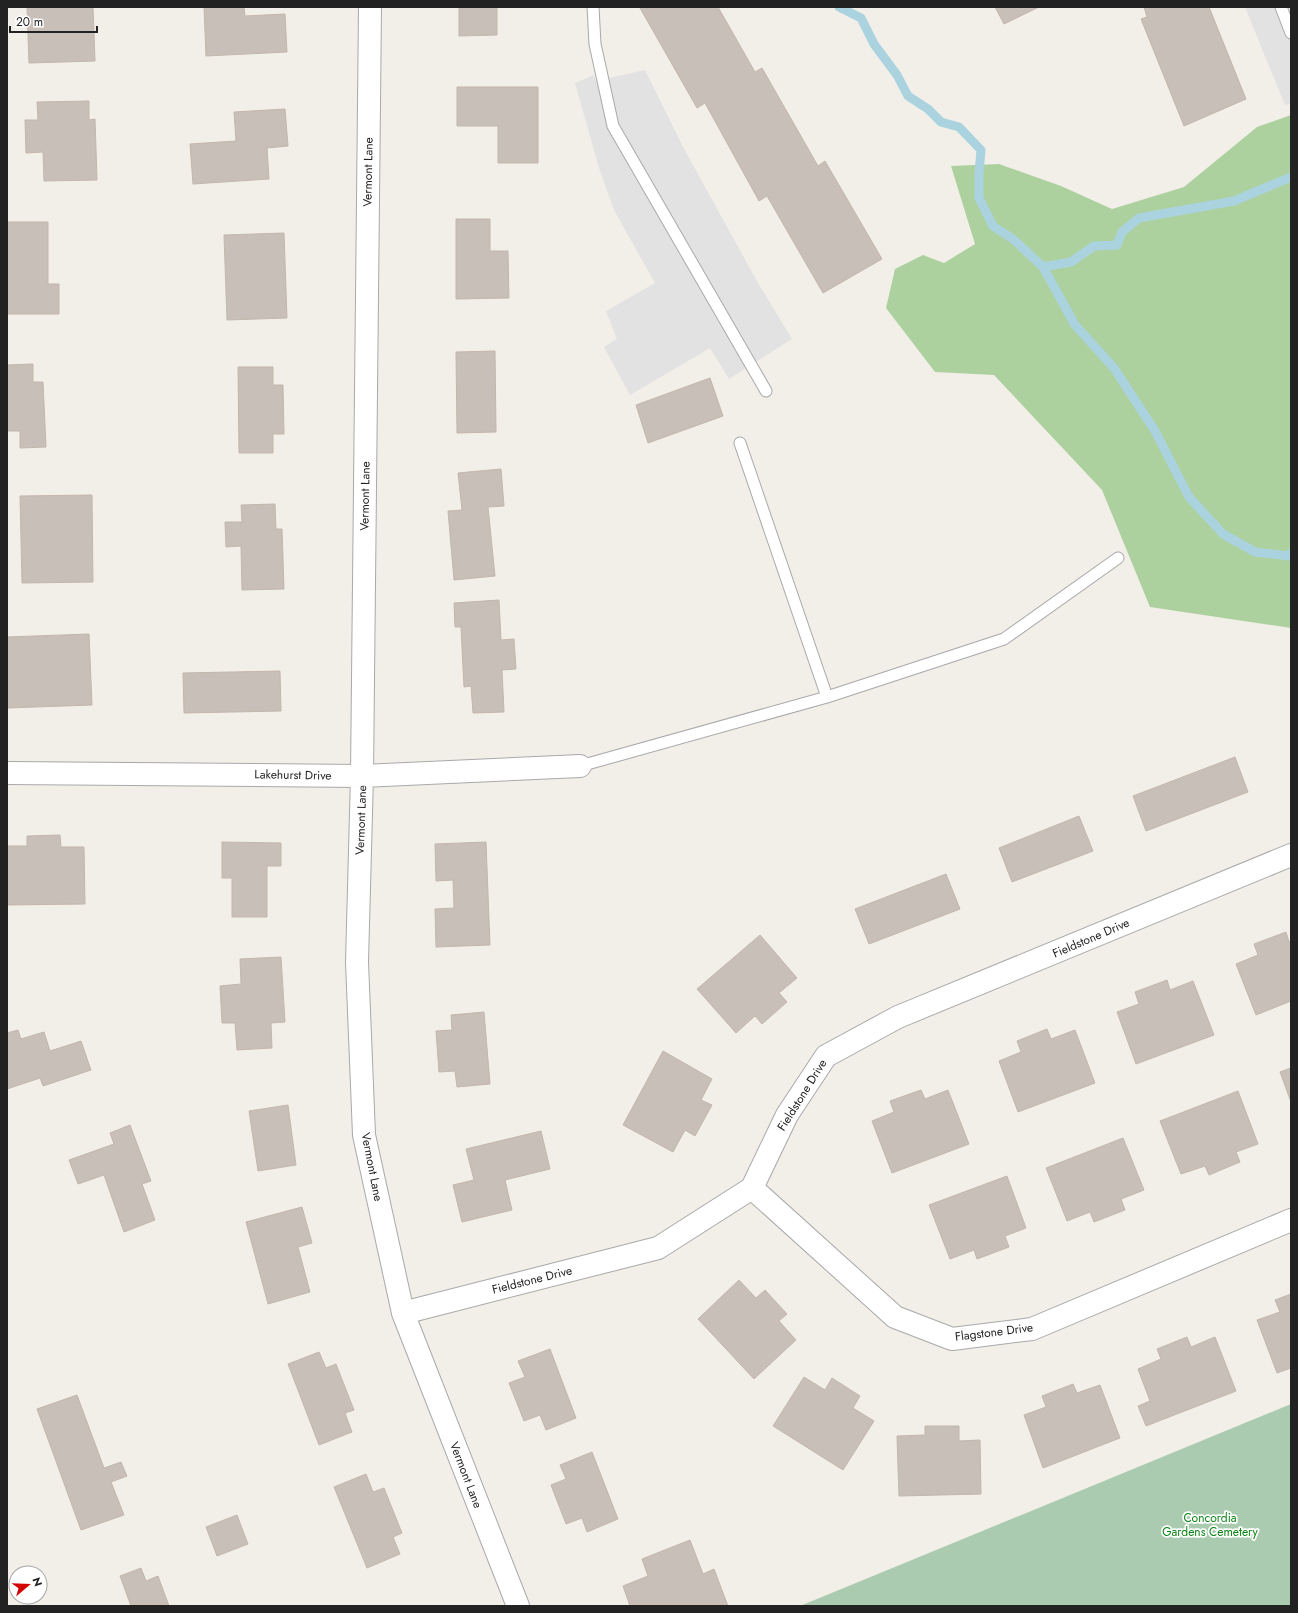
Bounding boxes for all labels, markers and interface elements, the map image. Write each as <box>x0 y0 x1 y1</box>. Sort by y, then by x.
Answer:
scale bar <box>10 8 97 34</box>
text: 20 m <box>16 13 43 31</box>
street label: Vermont Lane <box>358 137 378 207</box>
street label: Vermont Lane <box>355 461 375 531</box>
street label: Lakehurst Drive <box>254 765 332 785</box>
street label: Vermont Lane <box>351 785 371 855</box>
street label: Fieldstone Drive <box>1050 914 1132 962</box>
street label: Fieldstone Drive <box>773 1055 831 1135</box>
street label: Vermont Lane <box>357 1131 387 1203</box>
street label: Fieldstone Drive <box>490 1261 574 1299</box>
street label: Flagstone Drive <box>954 1318 1034 1346</box>
street label: Vermont Lane <box>445 1439 487 1511</box>
park label: Concordia Gardens Cemetery <box>1162 1509 1259 1541</box>
north arrow <box>8 1565 48 1605</box>
text: N <box>28 1575 46 1588</box>

